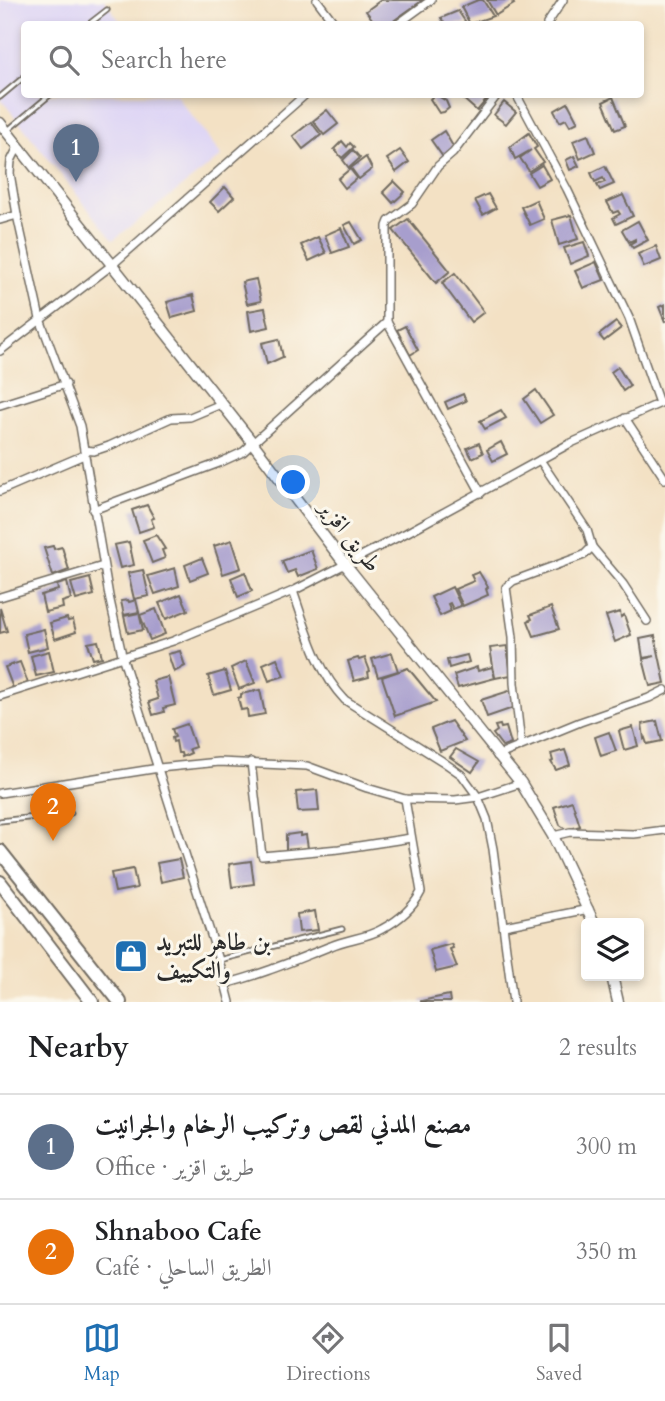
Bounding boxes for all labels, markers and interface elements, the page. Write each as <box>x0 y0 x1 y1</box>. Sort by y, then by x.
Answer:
search box <box>21 21 644 98</box>
icon: search <box>45 41 83 79</box>
text: Search here <box>101 42 227 77</box>
pin: 1 <box>53 124 99 182</box>
your location <box>276 465 310 499</box>
street label: طريق اقزير <box>309 490 389 579</box>
pin: 2 <box>30 783 76 841</box>
map controls <box>581 918 644 981</box>
button: layers <box>581 918 644 981</box>
place label: بن طاهر للتبريد والتكييف <box>156 926 271 987</box>
shop icon: بن طاهر للتبريد والتكييف <box>112 937 150 975</box>
text: Nearby <box>28 1027 129 1068</box>
text: 2 results <box>559 1032 637 1063</box>
text: مصنع المدني لقص وتركيب الرخام والجرانيت <box>95 1107 471 1142</box>
text: 1 <box>45 1131 57 1162</box>
text: 300 m <box>576 1131 637 1162</box>
text: Office · طريق اقزير <box>95 1152 255 1183</box>
text: Shnaboo Cafe <box>95 1214 262 1249</box>
text: 2 <box>45 1236 57 1267</box>
text: 350 m <box>576 1236 637 1267</box>
text: Café · الطريق الساحلي <box>95 1252 272 1283</box>
tab: Map <box>83 1319 121 1387</box>
tab: Directions <box>287 1319 370 1387</box>
tab: Saved <box>536 1319 582 1387</box>

